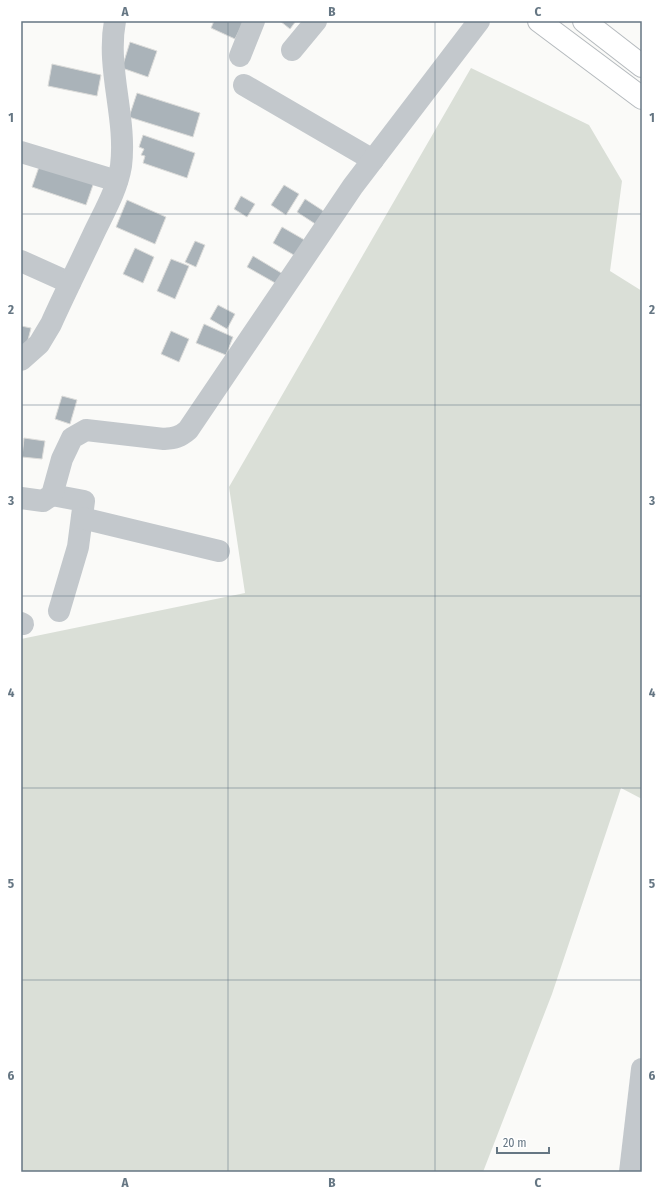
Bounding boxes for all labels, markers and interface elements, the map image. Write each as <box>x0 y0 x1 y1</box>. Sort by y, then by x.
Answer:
text: A <box>120 4 129 19</box>
text: B <box>328 4 336 19</box>
text: C <box>535 4 542 19</box>
text: 1 <box>8 110 14 125</box>
text: 1 <box>649 110 655 125</box>
text: 2 <box>7 302 14 317</box>
text: 2 <box>648 302 655 317</box>
text: 3 <box>7 493 14 508</box>
text: 3 <box>648 493 655 508</box>
text: 4 <box>8 685 15 700</box>
text: 4 <box>649 685 656 700</box>
text: 5 <box>8 876 14 891</box>
text: 5 <box>649 876 655 891</box>
text: 6 <box>8 1068 15 1083</box>
text: 6 <box>649 1068 656 1083</box>
scale bar <box>497 1129 549 1155</box>
text: 20 m <box>503 1136 527 1150</box>
text: A <box>120 1175 129 1190</box>
text: B <box>328 1175 336 1190</box>
text: C <box>535 1175 542 1190</box>

